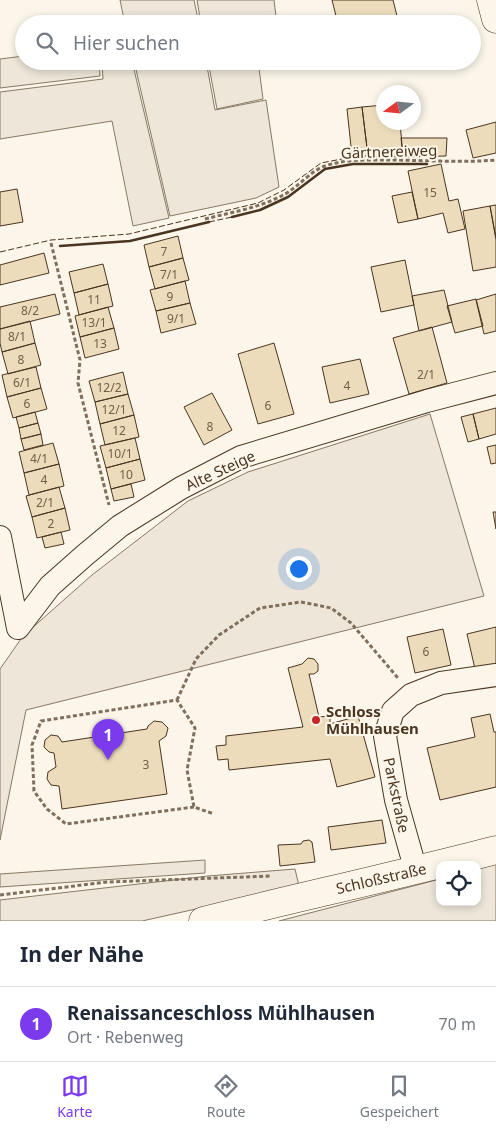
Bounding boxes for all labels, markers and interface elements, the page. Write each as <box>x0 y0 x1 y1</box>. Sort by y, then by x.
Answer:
search box <box>15 15 481 70</box>
icon: search <box>33 29 61 57</box>
text: Hier suchen <box>73 30 180 56</box>
north arrow <box>376 85 421 130</box>
street label: Gärtnereiweg <box>340 139 438 163</box>
house number: 15 <box>423 184 437 201</box>
house number: 7 <box>161 243 168 260</box>
house number: 7/1 <box>160 266 178 283</box>
house number: 9 <box>167 288 174 305</box>
house number: 11 <box>87 291 101 308</box>
house number: 8/2 <box>21 302 39 319</box>
house number: 9/1 <box>167 310 185 327</box>
house number: 13/1 <box>81 314 107 331</box>
house number: 8/1 <box>8 328 26 345</box>
house number: 13 <box>93 335 107 352</box>
house number: 8 <box>18 351 25 368</box>
house number: 2/1 <box>417 366 435 383</box>
house number: 6/1 <box>13 374 31 391</box>
house number: 4 <box>344 377 351 394</box>
house number: 12/2 <box>96 379 122 396</box>
house number: 6 <box>24 395 31 412</box>
house number: 6 <box>265 397 272 414</box>
house number: 12/1 <box>101 401 127 418</box>
house number: 8 <box>207 418 214 435</box>
house number: 12 <box>112 422 126 439</box>
house number: 10/1 <box>107 445 133 462</box>
street label: Alte Steige <box>182 445 258 495</box>
house number: 4/1 <box>30 450 48 467</box>
house number: 10 <box>119 466 133 483</box>
house number: 4 <box>41 471 48 488</box>
house number: 2/1 <box>36 494 54 511</box>
house number: 2 <box>48 515 55 532</box>
your location <box>286 556 312 582</box>
house number: 6 <box>423 643 430 660</box>
place label: Schloss Mühlhausen <box>326 701 419 738</box>
marker: Schloss Mühlhausen <box>310 714 322 726</box>
pin: 1 <box>92 719 124 760</box>
street label: Parkstraße <box>379 755 415 835</box>
house number: 3 <box>143 756 150 773</box>
street label: Schloßstraße <box>334 858 428 898</box>
map controls <box>436 861 481 906</box>
button: locate <box>436 861 481 906</box>
text: In der Nähe <box>20 940 144 968</box>
text: Renaissanceschloss Mühlhausen <box>67 1000 375 1026</box>
text: 1 <box>31 1013 41 1035</box>
text: 70 m <box>439 1013 476 1035</box>
text: Ort · Rebenweg <box>67 1026 184 1048</box>
tab: Karte <box>57 1072 92 1121</box>
tab: Route <box>207 1072 245 1121</box>
tab: Gespeichert <box>360 1072 439 1121</box>

